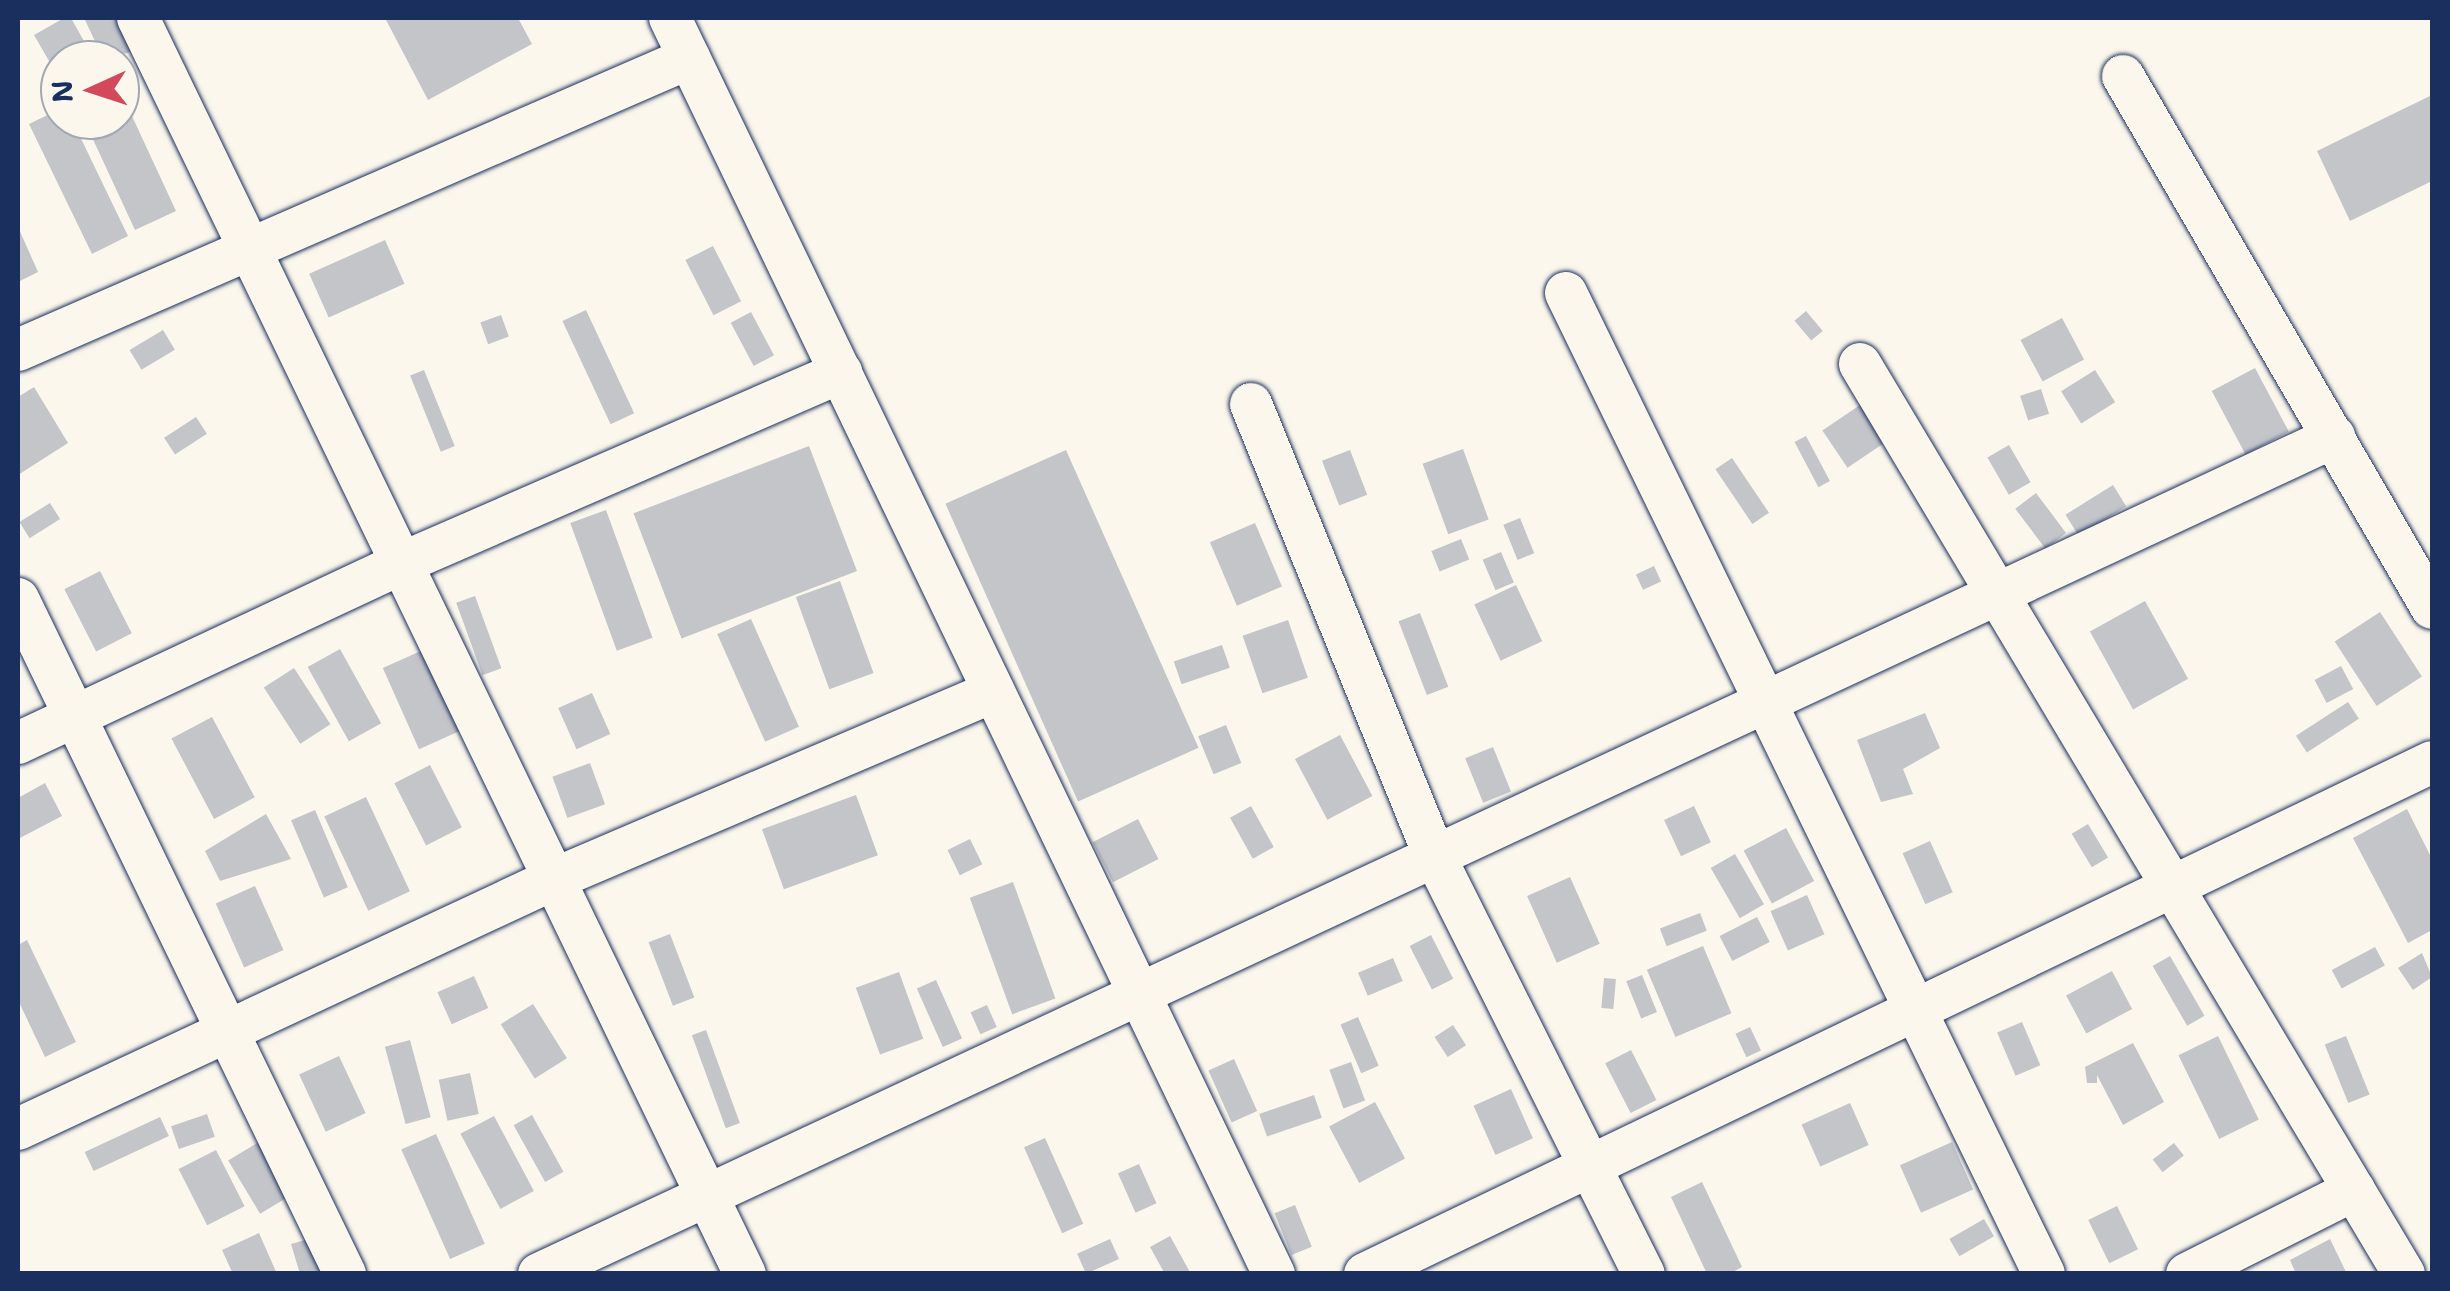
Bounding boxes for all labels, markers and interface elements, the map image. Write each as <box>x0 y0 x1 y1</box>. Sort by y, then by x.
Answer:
north arrow <box>40 40 140 140</box>
text: N <box>42 79 82 104</box>

